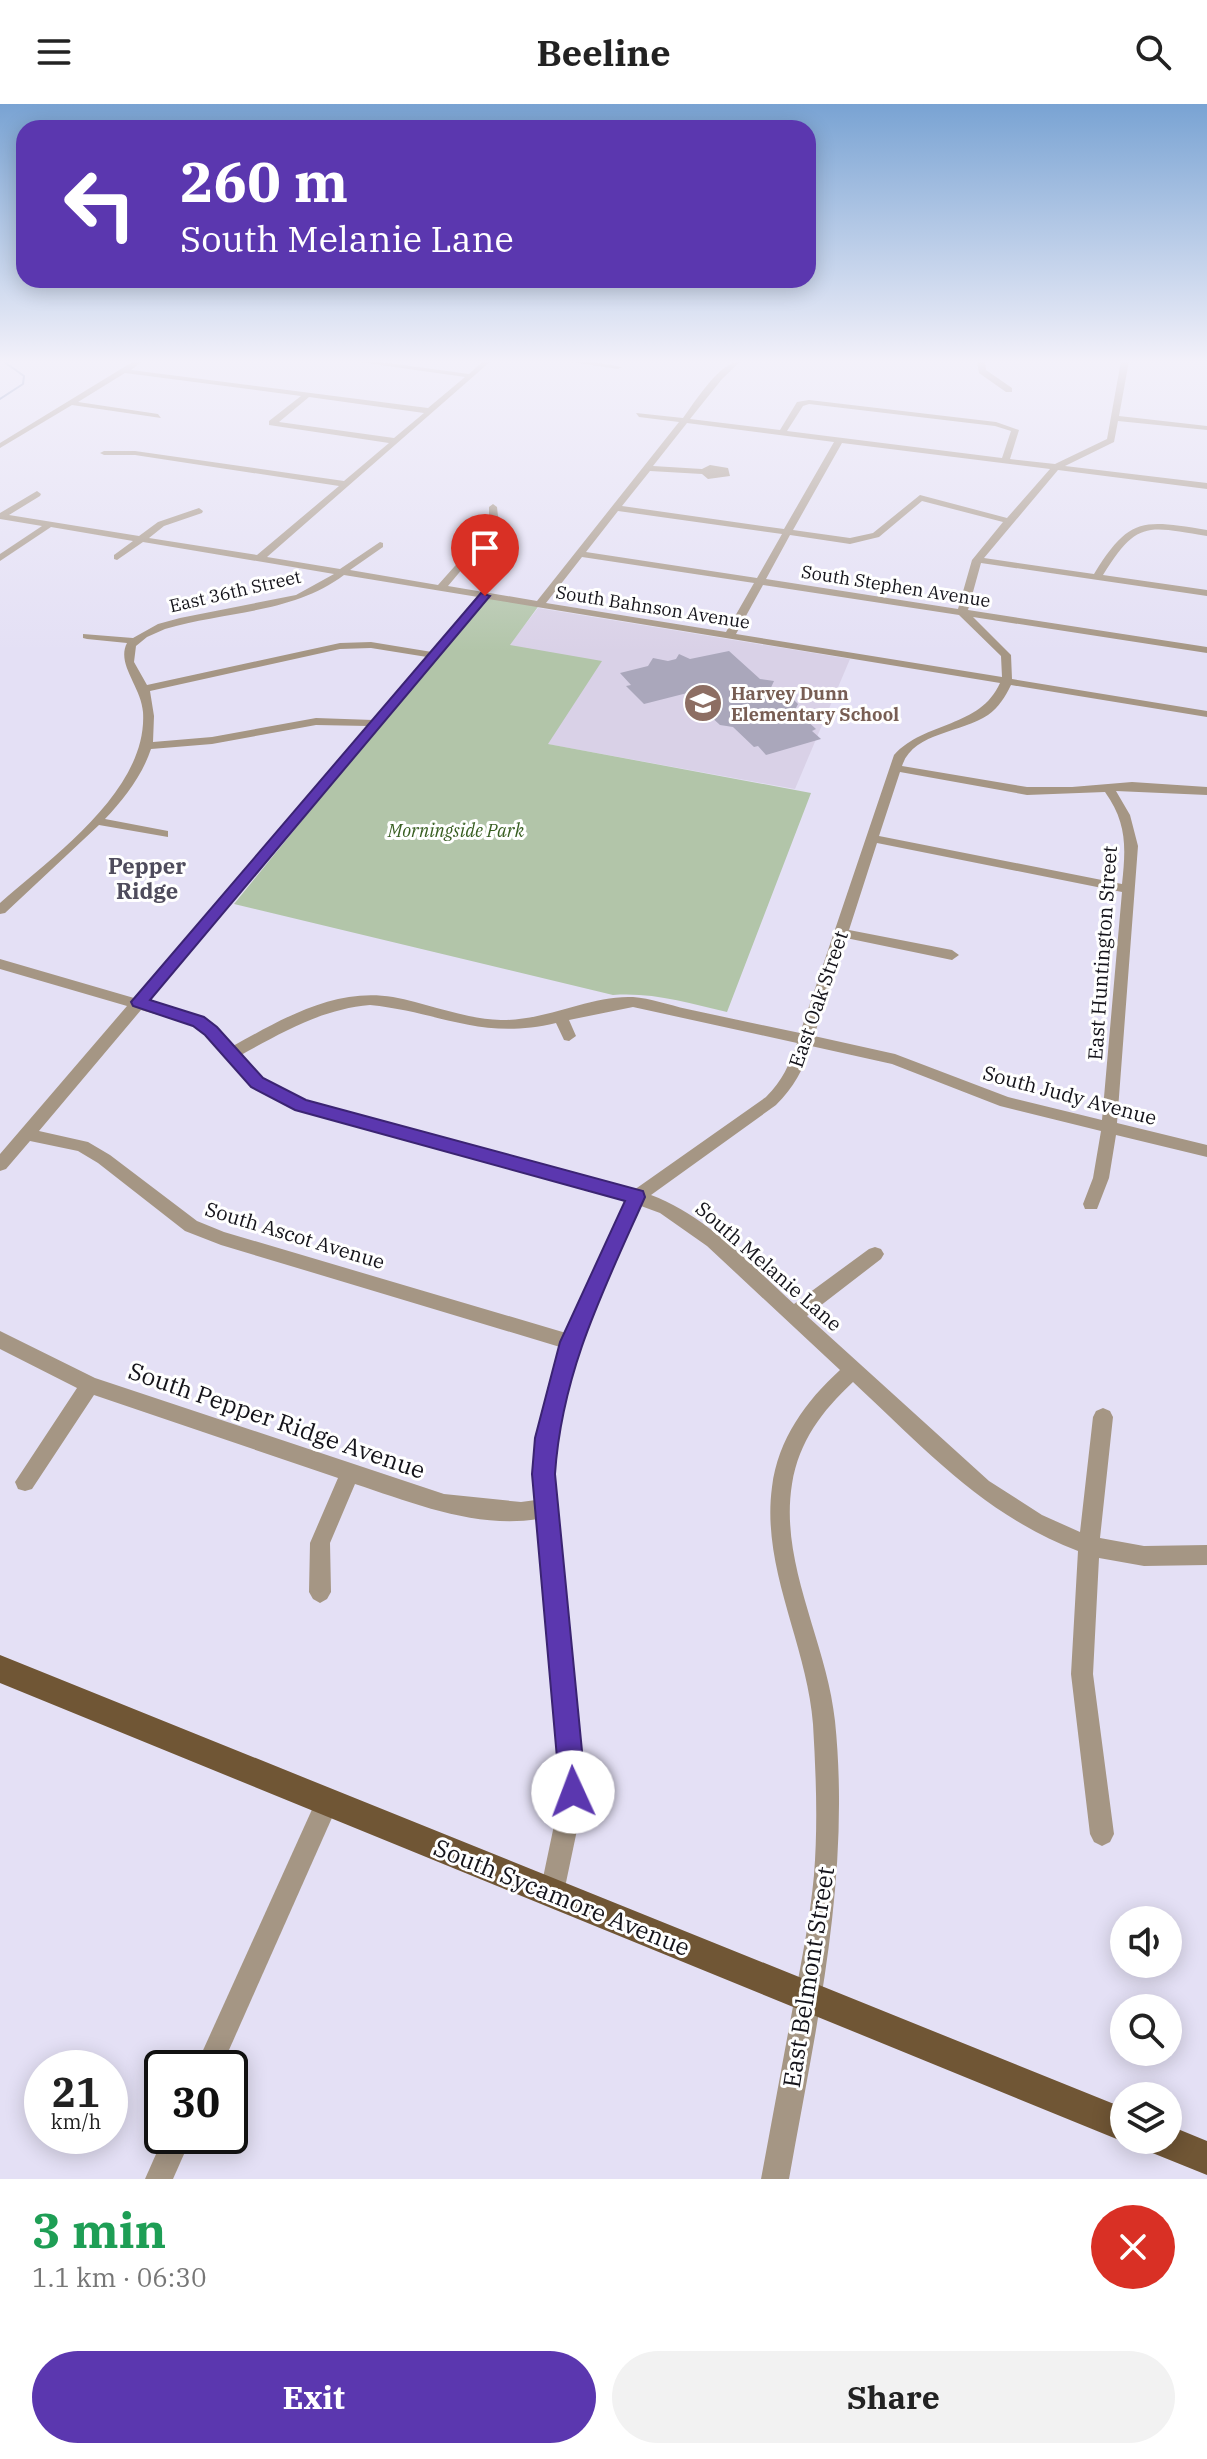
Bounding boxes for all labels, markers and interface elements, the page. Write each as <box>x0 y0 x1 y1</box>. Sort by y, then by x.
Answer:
text: Beeline <box>536 29 671 76</box>
icon: menu <box>32 30 76 74</box>
icon: search <box>1131 30 1175 74</box>
text: 260 m <box>180 145 348 217</box>
icon: left <box>48 152 152 256</box>
text: South Melanie Lane <box>180 215 514 262</box>
pin <box>451 514 519 596</box>
icon: arrive <box>463 526 507 570</box>
street label: South Stephen Avenue <box>800 560 992 612</box>
street label: East 36th Street <box>167 565 303 617</box>
street label: South Bahnson Avenue <box>554 580 752 634</box>
school or university icon: Harvey Dunn Elementary School <box>682 682 724 724</box>
place label: Harvey Dunn Elementary School <box>731 682 899 726</box>
park label: Morningside Park <box>387 819 525 842</box>
street label: East Huntington Street <box>1081 845 1123 1061</box>
district label: Pepper Ridge <box>108 851 186 905</box>
street label: East Oak Street <box>782 927 854 1071</box>
street label: South Judy Avenue <box>980 1059 1160 1131</box>
street label: South Ascot Avenue <box>202 1195 388 1275</box>
street label: South Melanie Lane <box>690 1195 848 1337</box>
street label: South Pepper Ridge Avenue <box>124 1354 430 1486</box>
position arrow <box>531 1750 615 1834</box>
street label: South Sycamore Avenue <box>429 1831 695 1963</box>
street label: East Belmont Street <box>775 1864 841 2090</box>
map controls <box>1110 1906 1182 2154</box>
button: sound <box>1110 1906 1182 1978</box>
button: search <box>1110 1994 1182 2066</box>
speed limit sign: 30 <box>144 2050 248 2154</box>
text: 21 <box>52 2066 100 2118</box>
button: layers <box>1110 2082 1182 2154</box>
text: km/h <box>51 2108 101 2135</box>
text: 3 min <box>32 2199 166 2261</box>
button: close <box>1091 2205 1175 2289</box>
text: 1.1 km · 06:30 <box>32 2260 207 2294</box>
button: Exit <box>32 2351 596 2443</box>
button: Share <box>612 2351 1175 2443</box>

